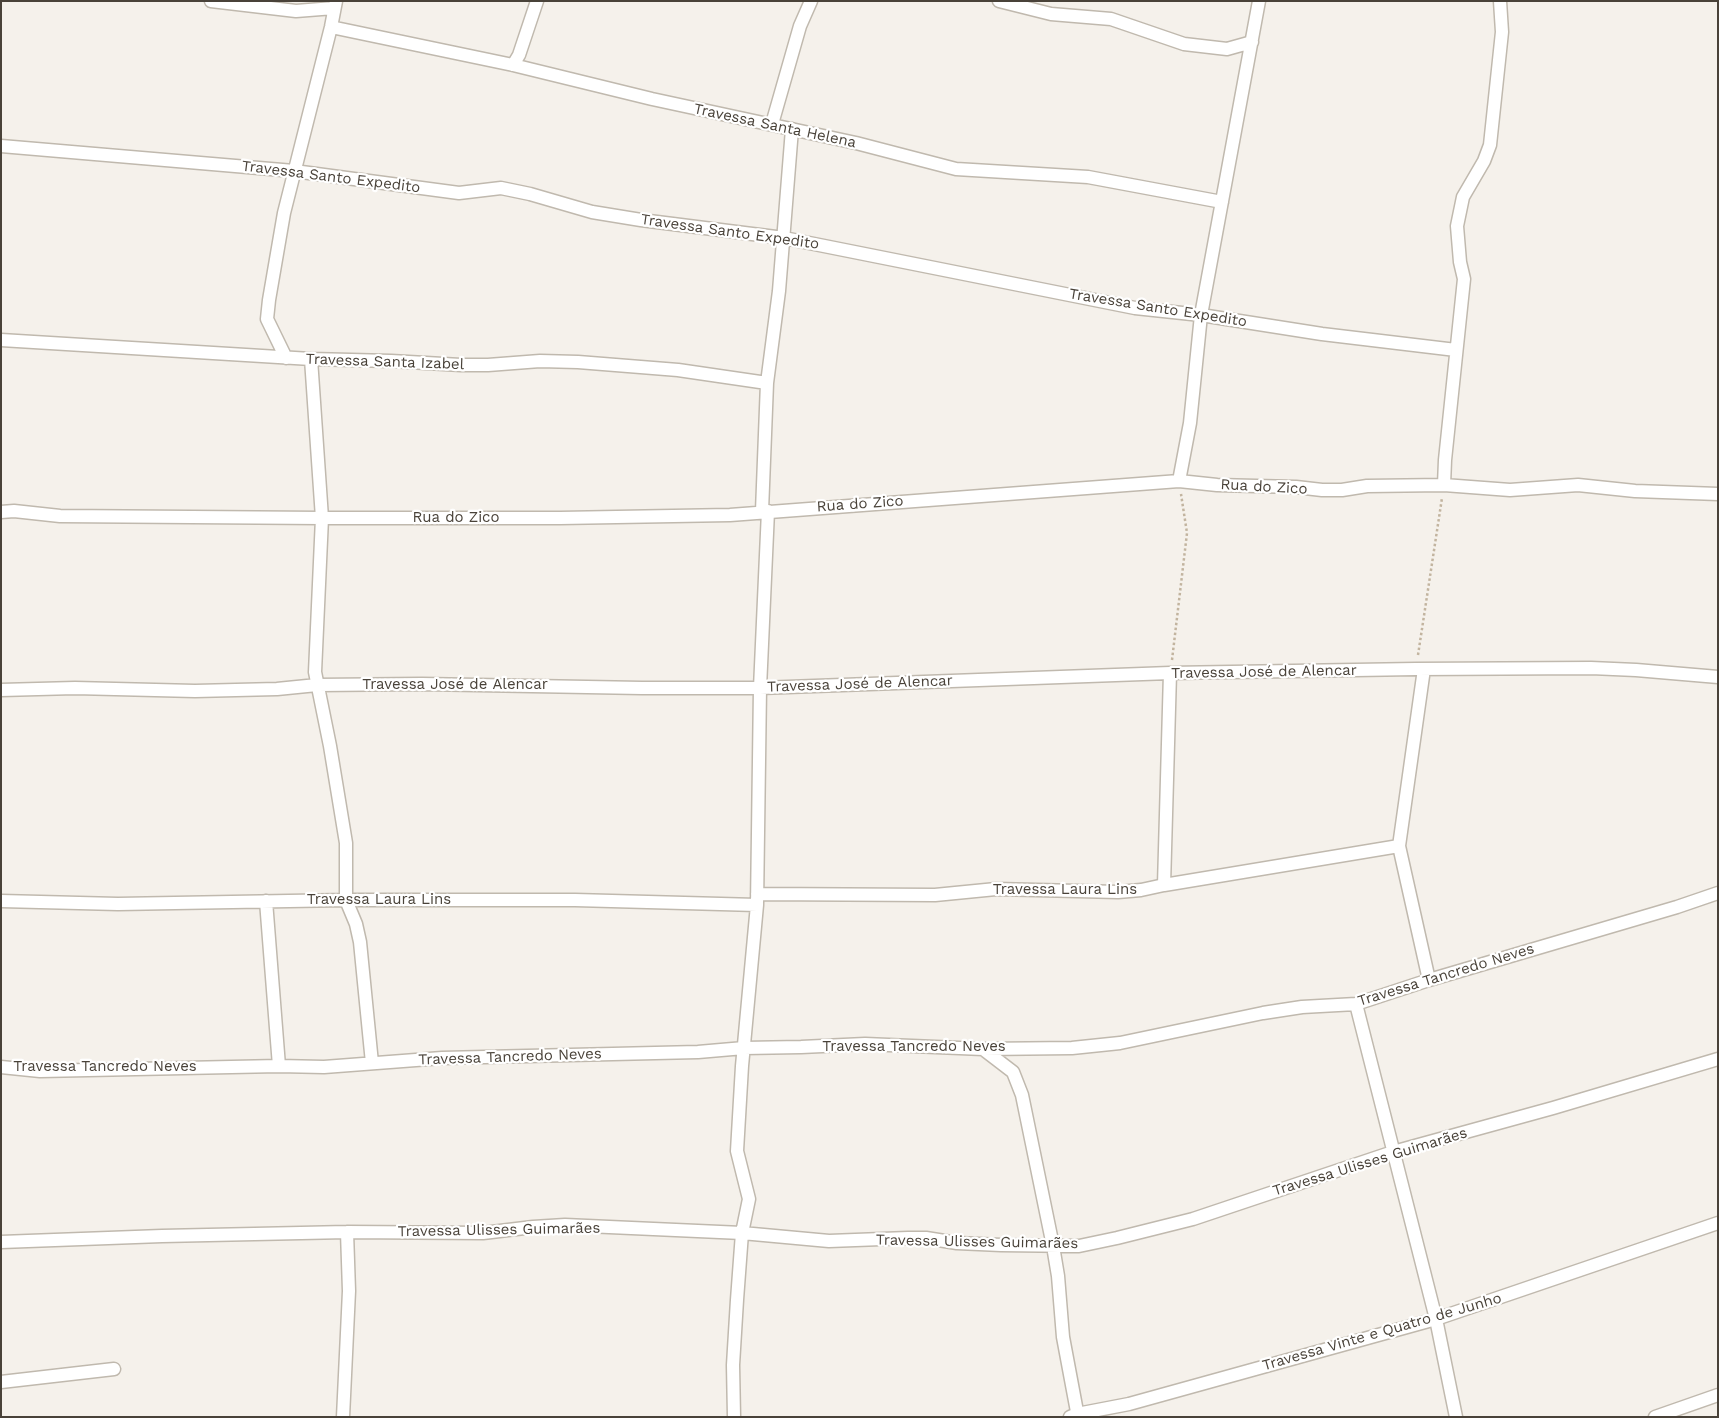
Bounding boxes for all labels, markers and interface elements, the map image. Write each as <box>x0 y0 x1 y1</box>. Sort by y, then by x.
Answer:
street label: Travessa Santa Helena <box>692 100 858 152</box>
street label: Travessa Santo Expedito <box>241 157 421 197</box>
street label: Travessa Santo Expedito <box>640 211 820 253</box>
street label: Travessa Santo Expedito <box>1068 285 1248 331</box>
street label: Travessa Santa Izabel <box>305 350 465 374</box>
street label: Rua do Zico <box>1220 476 1308 498</box>
street label: Rua do Zico <box>816 492 904 516</box>
street label: Rua do Zico <box>412 509 500 527</box>
street label: Travessa José de Alencar <box>1171 661 1357 683</box>
street label: Travessa José de Alencar <box>767 672 953 696</box>
street label: Travessa José de Alencar <box>362 676 548 694</box>
street label: Travessa Laura Lins <box>993 881 1137 899</box>
street label: Travessa Laura Lins <box>307 891 451 909</box>
street label: Travessa Tancredo Neves <box>1356 940 1536 1010</box>
street label: Travessa Tancredo Neves <box>822 1038 1006 1056</box>
street label: Travessa Tancredo Neves <box>418 1045 602 1069</box>
street label: Travessa Tancredo Neves <box>13 1058 197 1076</box>
street label: Travessa Ulisses Guimarães <box>1271 1124 1469 1200</box>
street label: Travessa Ulisses Guimarães <box>398 1219 600 1241</box>
street label: Travessa Ulisses Guimarães <box>876 1231 1078 1253</box>
street label: Travessa Vinte e Quatro de Junho <box>1260 1289 1504 1375</box>

